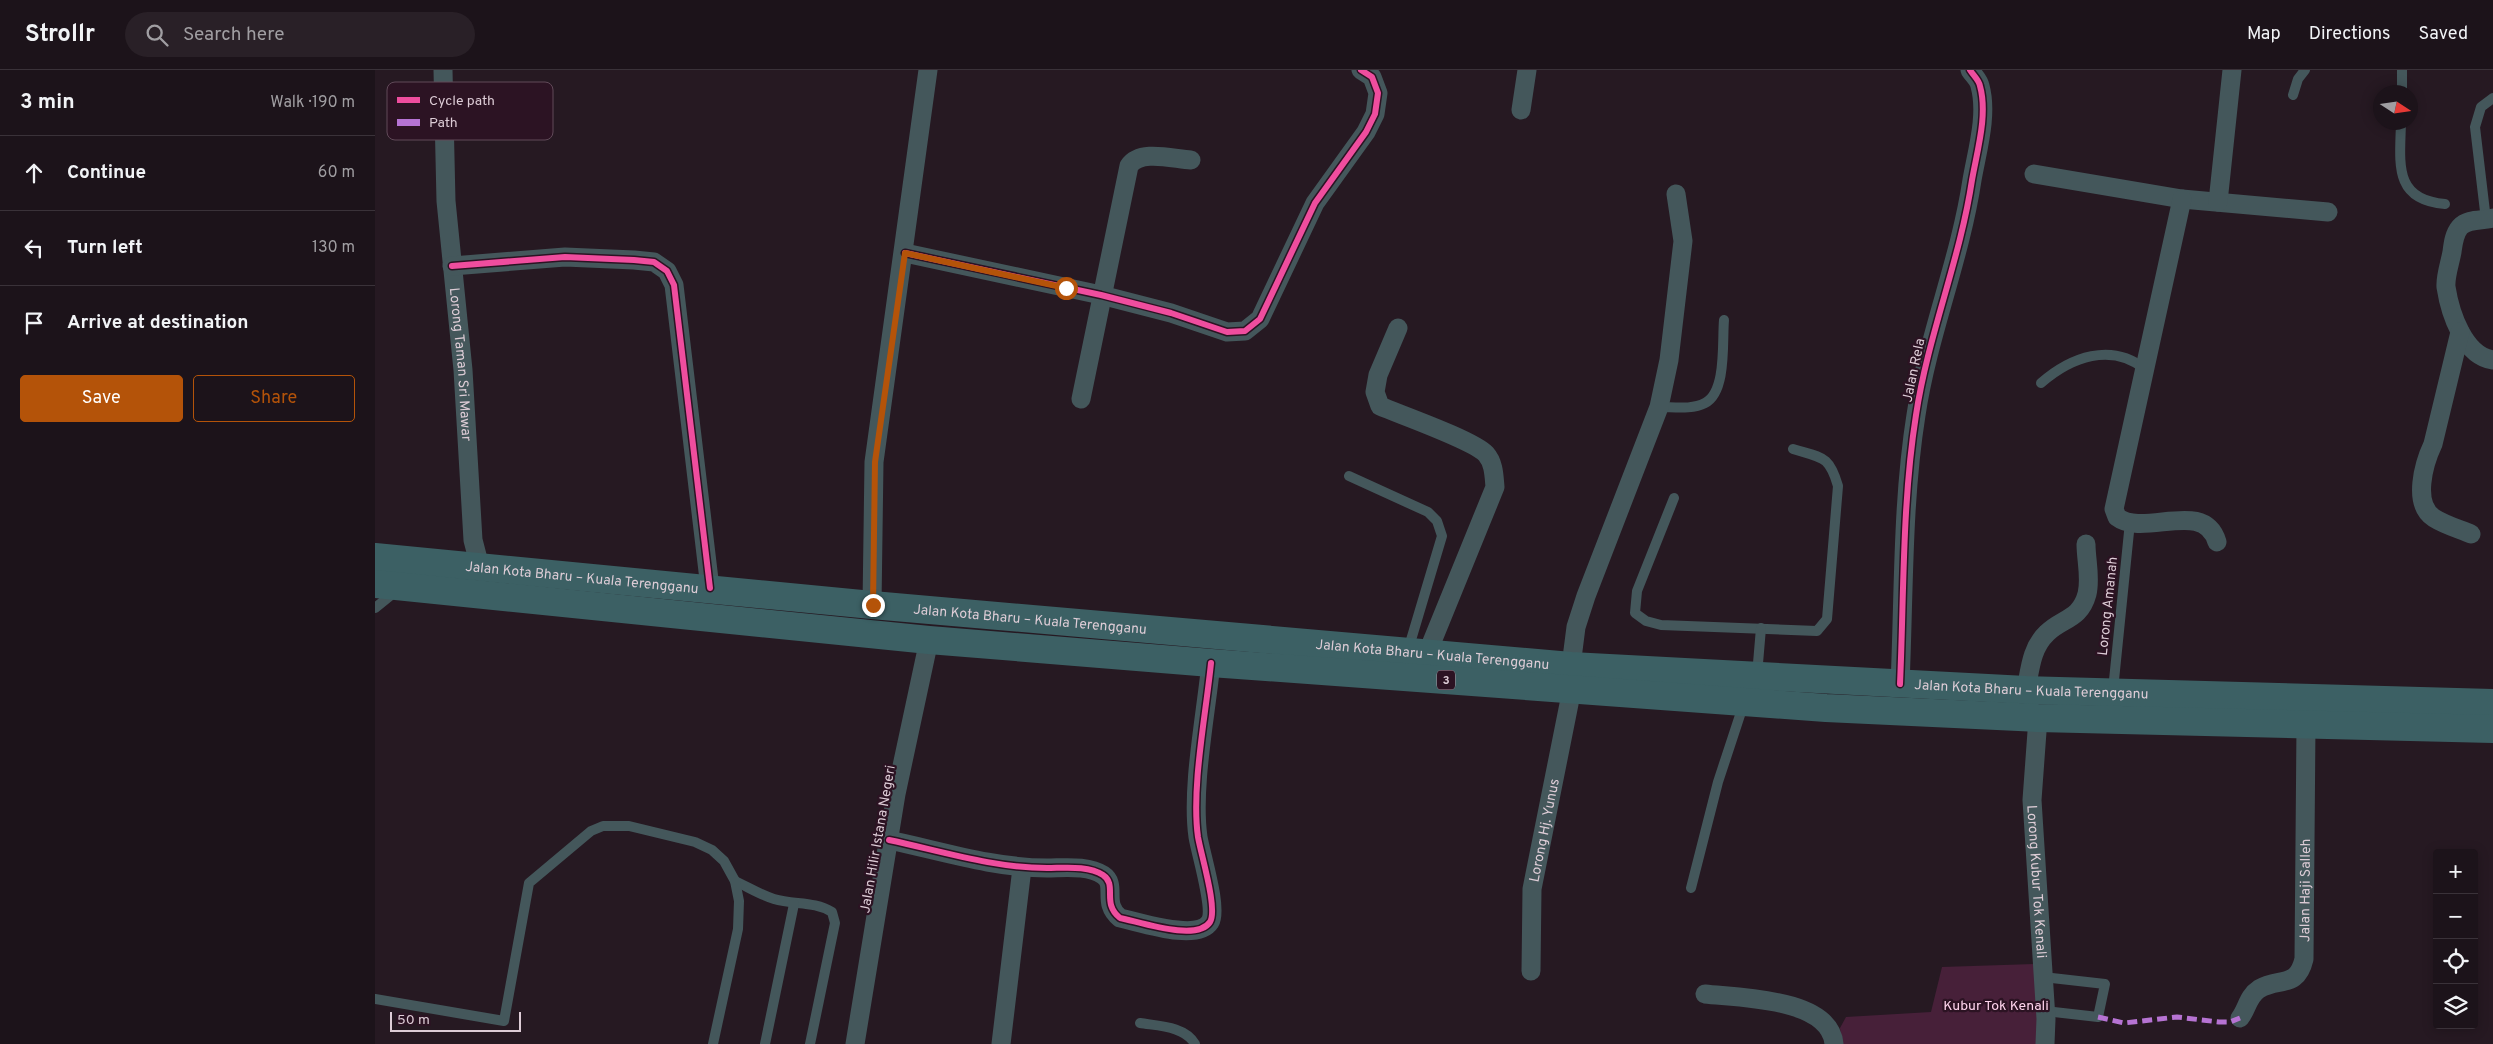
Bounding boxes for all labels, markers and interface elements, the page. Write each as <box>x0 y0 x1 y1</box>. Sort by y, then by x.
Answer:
search box <box>125 12 475 57</box>
text: Strollr <box>25 20 95 50</box>
icon: search <box>143 21 171 49</box>
text: Search here <box>183 23 284 47</box>
text: Map <box>2247 23 2281 46</box>
text: Directions <box>2309 23 2391 46</box>
text: Saved <box>2419 23 2468 46</box>
legend <box>387 82 553 140</box>
north arrow <box>2373 85 2418 130</box>
text: 3 min <box>20 89 75 116</box>
text: Walk · 190 m <box>270 93 355 113</box>
text: Cycle path <box>429 93 495 110</box>
text: Path <box>429 115 458 132</box>
icon: ahead <box>20 159 48 187</box>
text: Continue <box>67 161 146 185</box>
text: 60 m <box>318 163 355 183</box>
icon: left <box>20 234 48 262</box>
text: Turn left <box>67 236 143 260</box>
text: 130 m <box>312 238 355 258</box>
route start <box>1055 277 1078 300</box>
street label: Lorong Taman Sri Mawar <box>445 287 474 442</box>
icon: arrive <box>20 309 48 337</box>
text: Arrive at destination <box>67 311 248 335</box>
street label: Jalan Rela <box>1899 337 1930 404</box>
button: Save <box>20 375 183 422</box>
button: Share <box>193 375 355 422</box>
street label: Lorong Amanah <box>2095 556 2122 656</box>
street label: Jalan Kota Bharu – Kuala Terengganu <box>464 559 699 598</box>
route end <box>862 594 885 617</box>
street label: Jalan Kota Bharu – Kuala Terengganu <box>912 602 1147 639</box>
street label: Jalan Kota Bharu – Kuala Terengganu <box>1315 637 1550 674</box>
road number: 3 <box>1437 670 1455 690</box>
street label: Jalan Kota Bharu – Kuala Terengganu <box>1914 677 2149 703</box>
street label: Jalan Hilir Istana Negeri <box>857 764 900 915</box>
street label: Lorong Hj. Yunus <box>1527 777 1564 884</box>
street label: Lorong Kubur Tok Kenali <box>2022 805 2049 959</box>
street label: Jalan Haji Salleh <box>2297 839 2315 942</box>
map controls <box>2433 849 2478 1029</box>
button: + <box>2433 849 2478 894</box>
button: − <box>2433 894 2478 939</box>
button: locate <box>2433 939 2478 984</box>
button: layers <box>2433 984 2478 1029</box>
park label: Kubur Tok Kenali <box>1943 998 2049 1015</box>
scale bar <box>390 1009 521 1032</box>
text: 50 m <box>397 1012 430 1029</box>

